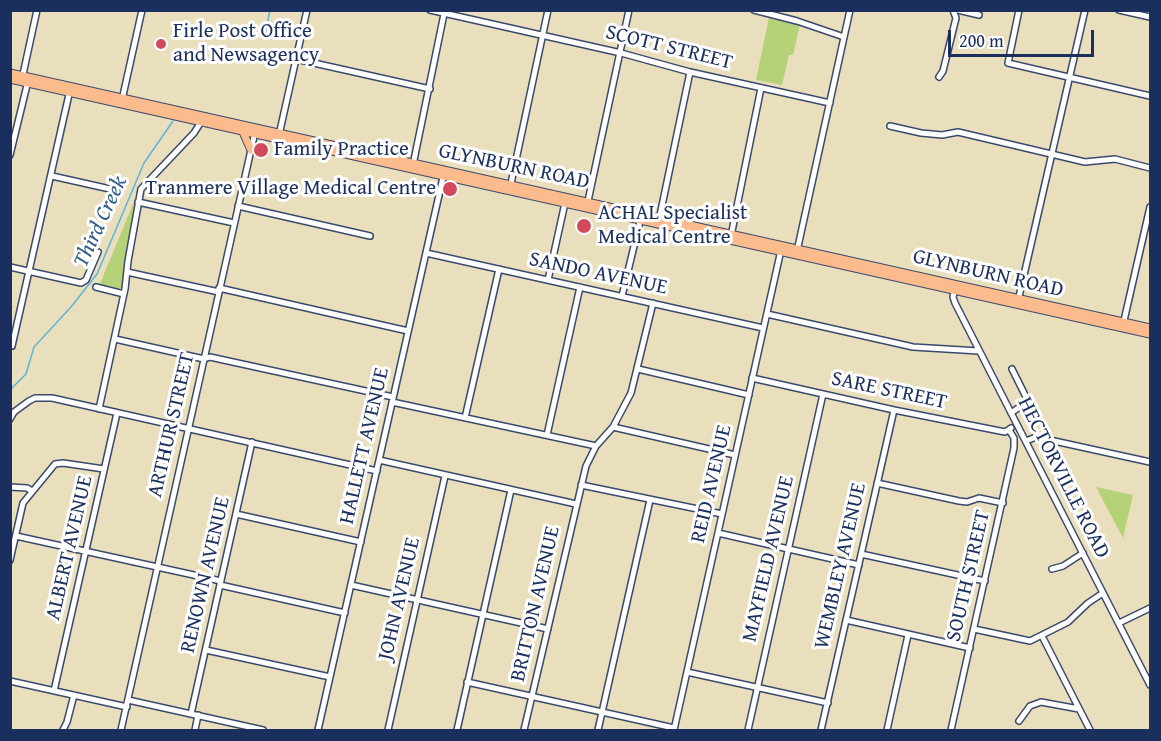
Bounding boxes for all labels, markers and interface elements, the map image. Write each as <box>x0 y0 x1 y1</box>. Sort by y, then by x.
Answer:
scale bar <box>951 18 1096 56</box>
place label: Firle Post Office and Newsagency <box>173 19 319 69</box>
street label: SCOTT STREET <box>603 20 735 76</box>
text: 200 m <box>959 27 1004 54</box>
marker: Firle Post Office and Newsagency <box>154 37 168 51</box>
place label: Family Practice <box>274 137 409 163</box>
street label: GLYNBURN ROAD <box>436 139 592 195</box>
marker: Family Practice <box>252 141 270 159</box>
water label: Third Creek <box>68 172 134 272</box>
place label: Tranmere Village Medical Centre <box>145 176 436 202</box>
marker: Tranmere Village Medical Centre <box>441 180 459 198</box>
place label: ACHAL Specialist Medical Centre <box>598 201 747 251</box>
marker: ACHAL Specialist Medical Centre <box>575 217 593 235</box>
street label: GLYNBURN ROAD <box>910 244 1066 304</box>
street label: SANDO AVENUE <box>527 247 669 301</box>
street label: ARTHUR STREET <box>143 350 201 500</box>
street label: HALLETT AVENUE <box>335 365 395 527</box>
street label: SARE STREET <box>829 366 949 416</box>
street label: HECTORVILLE ROAD <box>1011 393 1115 563</box>
street label: REID AVENUE <box>686 423 738 545</box>
street label: ALBERT AVENUE <box>41 473 99 623</box>
street label: MAYFIELD AVENUE <box>738 474 800 644</box>
street label: WEMBLEY AVENUE <box>810 481 872 651</box>
street label: RENOWN AVENUE <box>176 495 236 655</box>
street label: SOUTH STREET <box>942 508 996 644</box>
street label: BRITTON AVENUE <box>506 524 566 684</box>
street label: JOHN AVENUE <box>374 535 426 663</box>

